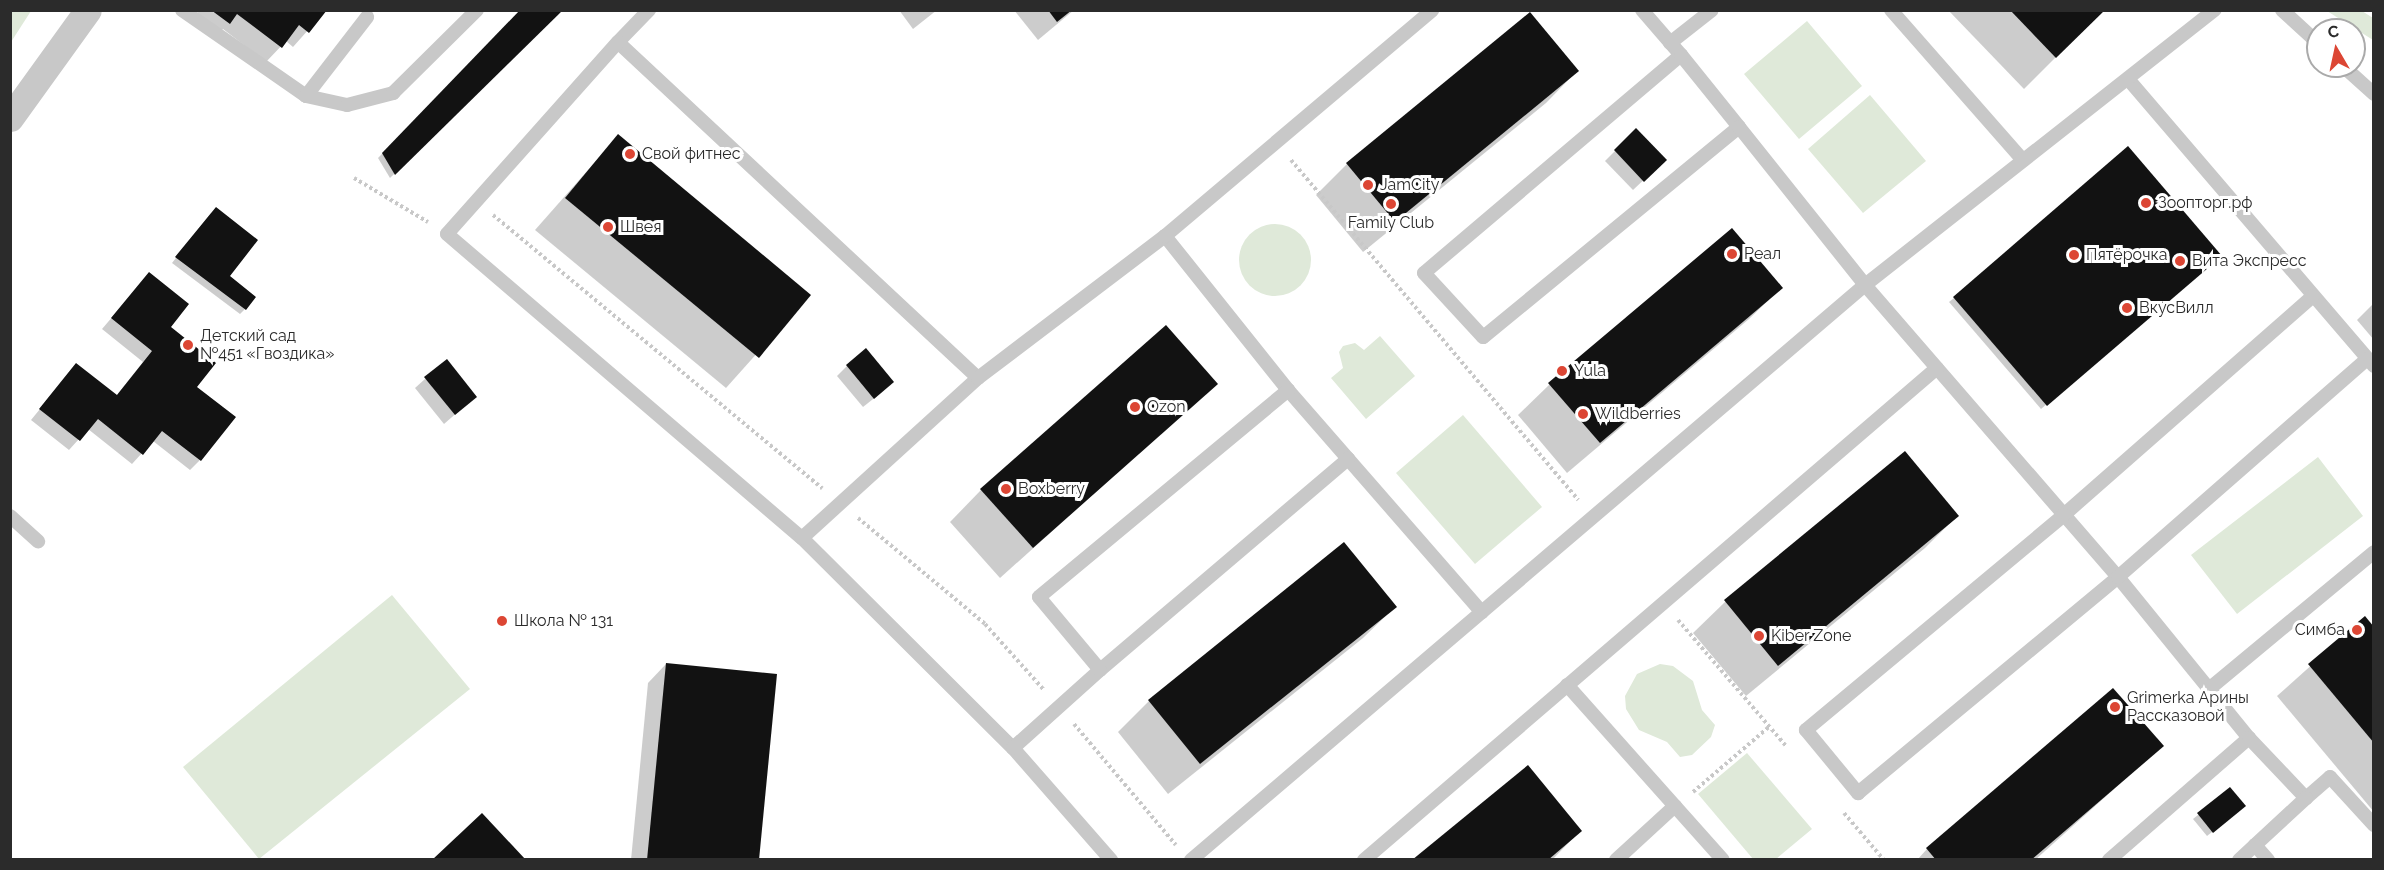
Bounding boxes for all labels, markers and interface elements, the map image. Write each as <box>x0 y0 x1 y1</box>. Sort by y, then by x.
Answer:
north arrow <box>2306 18 2366 78</box>
text: С <box>2327 21 2340 42</box>
place label: Свой фитнес <box>642 144 740 164</box>
marker: Свой фитнес <box>623 147 637 161</box>
place label: JamCity <box>1380 175 1439 195</box>
marker: JamCity <box>1361 178 1375 192</box>
place label: Зоопторг.рф <box>2158 193 2252 213</box>
marker: Зоопторг.рф <box>2139 196 2153 210</box>
marker: Family Club <box>1384 197 1398 211</box>
place label: Family Club <box>1348 213 1434 233</box>
place label: Швея <box>620 217 661 237</box>
marker: Швея <box>601 220 615 234</box>
place label: Реал <box>1744 244 1781 264</box>
place label: Пятёрочка <box>2086 245 2167 265</box>
marker: Реал <box>1725 247 1739 261</box>
marker: Пятёрочка <box>2067 248 2081 262</box>
place label: Вита Экспресс <box>2192 251 2306 271</box>
marker: Вита Экспресс <box>2173 254 2187 268</box>
place label: ВкусВилл <box>2139 298 2214 318</box>
marker: ВкусВилл <box>2120 301 2134 315</box>
place label: Детский сад №451 «Гвоздика» <box>200 326 334 364</box>
marker: Детский сад №451 «Гвоздика» <box>181 338 195 352</box>
place label: Yula <box>1574 361 1606 381</box>
marker: Yula <box>1555 364 1569 378</box>
place label: Ozon <box>1147 397 1186 417</box>
marker: Ozon <box>1128 400 1142 414</box>
place label: Wildberries <box>1595 404 1681 424</box>
marker: Wildberries <box>1576 407 1590 421</box>
place label: Boxberry <box>1018 479 1085 499</box>
marker: Boxberry <box>999 482 1013 496</box>
place label: Школа № 131 <box>514 611 613 631</box>
marker: Школа № 131 <box>495 614 509 628</box>
place label: Симба <box>2295 620 2345 640</box>
marker: Симба <box>2350 623 2364 637</box>
place label: Kiber Zone <box>1771 626 1852 646</box>
marker: Kiber Zone <box>1752 629 1766 643</box>
place label: Grimerka Арины Рассказовой <box>2127 688 2249 726</box>
marker: Grimerka Арины Рассказовой <box>2108 700 2122 714</box>

